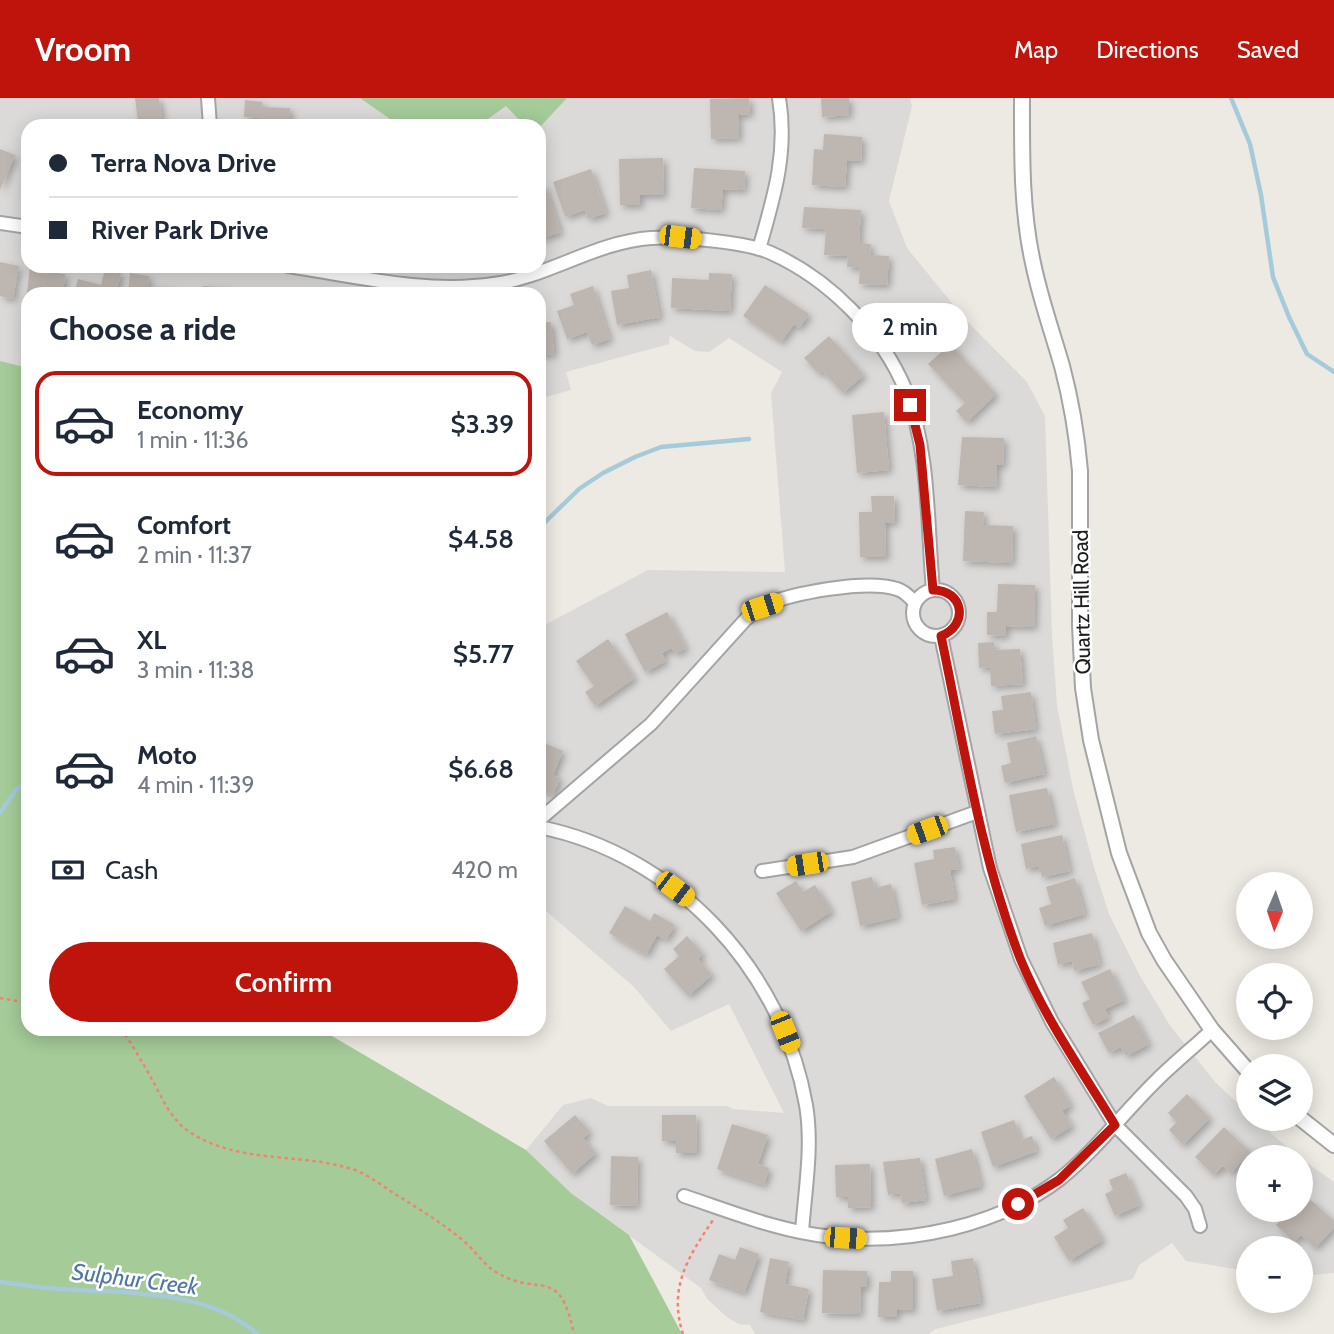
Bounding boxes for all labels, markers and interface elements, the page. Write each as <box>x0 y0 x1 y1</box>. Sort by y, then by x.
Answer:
text: Vroom <box>35 29 131 69</box>
text: Map <box>1014 35 1058 64</box>
text: Directions <box>1096 35 1199 64</box>
text: Saved <box>1237 35 1299 64</box>
text: Terra Nova Drive <box>91 147 276 179</box>
text: River Park Drive <box>91 214 268 246</box>
car <box>658 224 703 250</box>
callout: 2 min <box>852 303 968 352</box>
text: Choose a ride <box>49 309 236 348</box>
text: 2 min <box>882 313 938 341</box>
route end <box>894 389 926 421</box>
icon: car <box>53 392 116 455</box>
text: Economy <box>137 394 243 426</box>
text: $3.39 <box>451 408 514 440</box>
text: 1 min · 11:36 <box>137 426 249 454</box>
icon: car <box>53 507 116 570</box>
text: Comfort <box>137 509 231 541</box>
text: $4.58 <box>448 523 514 555</box>
street label: Quartz Hill Road <box>1068 529 1095 675</box>
text: 2 min · 11:37 <box>137 541 252 569</box>
car <box>739 591 786 623</box>
icon: car <box>53 622 116 685</box>
text: XL <box>137 624 166 656</box>
text: $5.77 <box>453 638 514 670</box>
text: 3 min · 11:38 <box>137 656 255 684</box>
icon: car <box>53 737 116 800</box>
text: Moto <box>137 739 197 771</box>
text: $6.68 <box>448 753 514 785</box>
text: 4 min · 11:39 <box>137 771 254 799</box>
car <box>904 813 951 847</box>
car <box>785 850 830 878</box>
icon: cash <box>49 851 87 889</box>
text: Cash <box>105 854 158 886</box>
text: 420 m <box>451 856 518 884</box>
car <box>652 868 699 910</box>
north arrow <box>1236 872 1312 948</box>
map controls <box>1236 872 1313 1313</box>
button: Confirm <box>49 942 518 1022</box>
button: locate <box>1236 963 1313 1040</box>
car <box>768 1009 803 1055</box>
button: layers <box>1236 1054 1313 1131</box>
button: + <box>1236 1145 1313 1222</box>
route start <box>1002 1188 1034 1220</box>
car <box>824 1226 867 1250</box>
button: − <box>1236 1236 1313 1313</box>
water label: Sulphur Creek <box>70 1257 201 1301</box>

